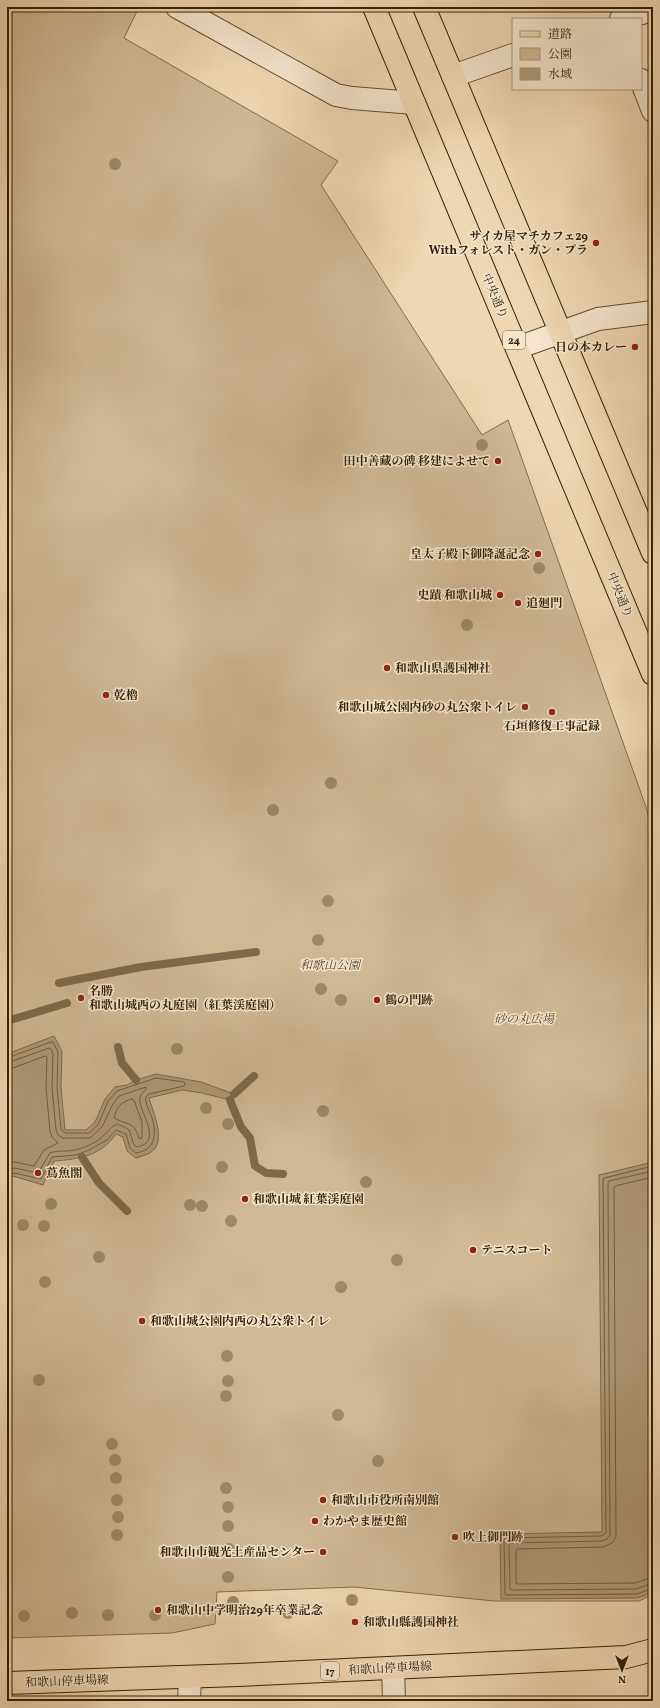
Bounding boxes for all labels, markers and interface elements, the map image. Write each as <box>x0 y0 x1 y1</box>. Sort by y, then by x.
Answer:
legend <box>512 18 642 90</box>
text: 道路 <box>548 27 572 43</box>
text: 公園 <box>548 47 572 63</box>
text: 水域 <box>548 67 572 83</box>
place label: サイカ屋マチカフェ29 Withフォレスト・ガン・プラ <box>429 229 588 259</box>
marker: サイカ屋マチカフェ29 Withフォレスト・ガン・プラ <box>591 238 601 248</box>
street label: 中央通り <box>477 271 511 322</box>
road number: 24 <box>503 331 525 349</box>
place label: 日の本カレー <box>555 340 627 356</box>
marker: 日の本カレー <box>630 342 640 352</box>
place label: 田中善藏の碑 移建によせて <box>344 454 490 470</box>
marker: 田中善藏の碑 移建によせて <box>493 456 503 466</box>
place label: 皇太子殿下御降誕記念 <box>410 547 530 563</box>
marker: 皇太子殿下御降誕記念 <box>533 549 543 559</box>
street label: 中央通り <box>603 570 635 621</box>
place label: 史蹟 和歌山城 <box>418 588 492 604</box>
marker: 史蹟 和歌山城 <box>495 590 505 600</box>
place label: 追廻門 <box>526 596 562 612</box>
marker: 追廻門 <box>513 598 523 608</box>
place label: 和歌山県護国神社 <box>395 661 491 677</box>
marker: 和歌山県護国神社 <box>382 663 392 673</box>
place label: 乾櫓 <box>114 688 138 704</box>
marker: 乾櫓 <box>101 690 111 700</box>
place label: 和歌山城公園内砂の丸公衆トイレ <box>338 700 517 716</box>
marker: 和歌山城公園内砂の丸公衆トイレ <box>520 702 530 712</box>
marker: 石垣修復工事記録 <box>547 707 557 717</box>
place label: 石垣修復工事記録 <box>504 719 600 735</box>
park label: 和歌山公園 <box>300 958 362 974</box>
place label: 名勝 和歌山城西の丸庭園（紅葉渓庭園） <box>89 984 281 1014</box>
marker: 名勝 和歌山城西の丸庭園（紅葉渓庭園） <box>76 993 86 1003</box>
place label: 鶴の門跡 <box>385 993 433 1009</box>
marker: 鶴の門跡 <box>372 995 382 1005</box>
park label: 砂の丸広場 <box>494 1012 555 1028</box>
place label: 蔦魚閣 <box>46 1166 82 1182</box>
marker: 蔦魚閣 <box>33 1168 43 1178</box>
place label: 和歌山城 紅葉渓庭園 <box>253 1192 363 1208</box>
marker: 和歌山城 紅葉渓庭園 <box>240 1194 250 1204</box>
place label: テニスコート <box>481 1243 553 1259</box>
marker: テニスコート <box>468 1245 478 1255</box>
place label: 和歌山城公園内西の丸公衆トイレ <box>150 1314 329 1330</box>
marker: 和歌山城公園内西の丸公衆トイレ <box>137 1316 147 1326</box>
place label: 和歌山市役所南別館 <box>331 1493 439 1509</box>
marker: 和歌山市役所南別館 <box>318 1495 328 1505</box>
place label: わかやま歴史館 <box>323 1514 407 1530</box>
marker: わかやま歴史館 <box>310 1516 320 1526</box>
place label: 吹上御門跡 <box>463 1530 523 1546</box>
marker: 吹上御門跡 <box>450 1532 460 1542</box>
place label: 和歌山市観光土産品センター <box>159 1545 315 1561</box>
marker: 和歌山市観光土産品センター <box>318 1547 328 1557</box>
place label: 和歌山中学明治29年卒業記念 <box>166 1603 323 1619</box>
marker: 和歌山中学明治29年卒業記念 <box>153 1605 163 1615</box>
place label: 和歌山縣護国神社 <box>363 1615 459 1631</box>
marker: 和歌山縣護国神社 <box>350 1617 360 1627</box>
north arrow <box>602 1650 642 1690</box>
street label: 和歌山停車場線 <box>348 1659 432 1679</box>
road number: 17 <box>321 1662 339 1680</box>
text: N <box>618 1671 626 1686</box>
street label: 和歌山停車場線 <box>25 1673 109 1691</box>

